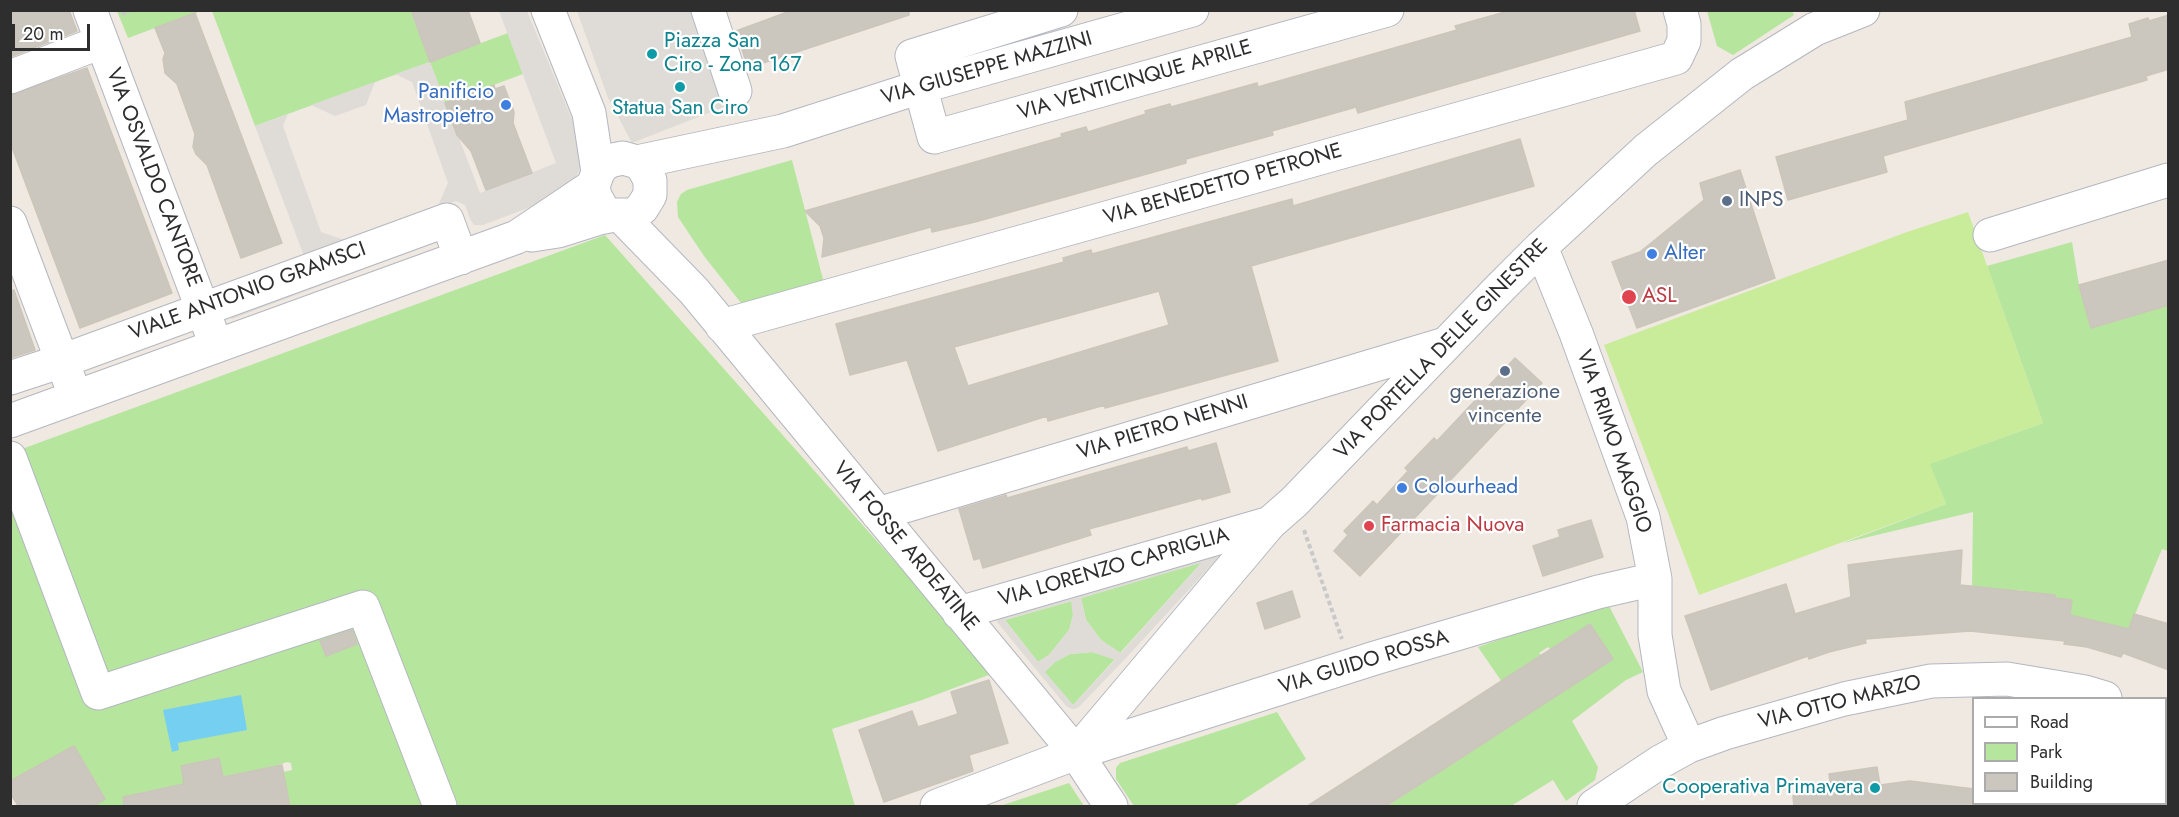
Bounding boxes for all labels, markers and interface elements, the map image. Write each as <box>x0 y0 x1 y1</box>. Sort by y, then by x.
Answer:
scale bar <box>15 12 93 50</box>
text: 20 m <box>23 21 63 47</box>
street label: VIA GIUSEPPE MAZZINI <box>879 27 1095 111</box>
place label: Piazza San Ciro - Zona 167 <box>664 29 801 79</box>
street label: VIA VENTICINQUE APRILE <box>1015 35 1255 127</box>
marker: Piazza San Ciro - Zona 167 <box>645 47 659 61</box>
street label: VIA OSVALDO CANTORE <box>100 65 206 291</box>
place label: Panificio Mastropietro <box>383 80 494 130</box>
marker: Statua San Ciro <box>673 80 687 94</box>
place label: Statua San Ciro <box>612 96 748 122</box>
marker: Panificio Mastropietro <box>499 98 513 112</box>
street label: VIA BENEDETTO PETRONE <box>1101 139 1345 231</box>
place label: INPS <box>1739 188 1783 214</box>
marker: INPS <box>1720 194 1734 208</box>
street label: VIA PORTELLA DELLE GINESTRE <box>1330 235 1554 465</box>
street label: VIALE ANTONIO GRAMSCI <box>126 237 370 347</box>
place label: Alter <box>1664 241 1706 267</box>
marker: Alter <box>1645 247 1659 261</box>
place label: ASL <box>1642 284 1677 310</box>
marker: ASL <box>1620 288 1638 306</box>
street label: VIA PRIMO MAGGIO <box>1570 347 1656 537</box>
marker: generazione vincente <box>1498 364 1512 378</box>
place label: generazione vincente <box>1450 380 1560 430</box>
street label: VIA PIETRO NENNI <box>1075 390 1251 466</box>
street label: VIA FOSSE ARDEATINE <box>827 457 983 637</box>
place label: Colourhead <box>1414 475 1518 501</box>
marker: Colourhead <box>1395 481 1409 495</box>
place label: Farmacia Nuova <box>1381 513 1524 539</box>
marker: Farmacia Nuova <box>1362 519 1376 533</box>
street label: VIA LORENZO CAPRIGLIA <box>996 523 1232 613</box>
street label: VIA GUIDO ROSSA <box>1276 625 1452 701</box>
street label: VIA OTTO MARZO <box>1756 671 1924 735</box>
legend <box>1972 697 2167 805</box>
text: Road <box>2030 709 2069 735</box>
text: Park <box>2030 739 2062 765</box>
text: Building <box>2030 769 2093 795</box>
place label: Cooperativa Primavera <box>1662 775 1863 801</box>
marker: Cooperativa Primavera <box>1868 781 1882 795</box>

